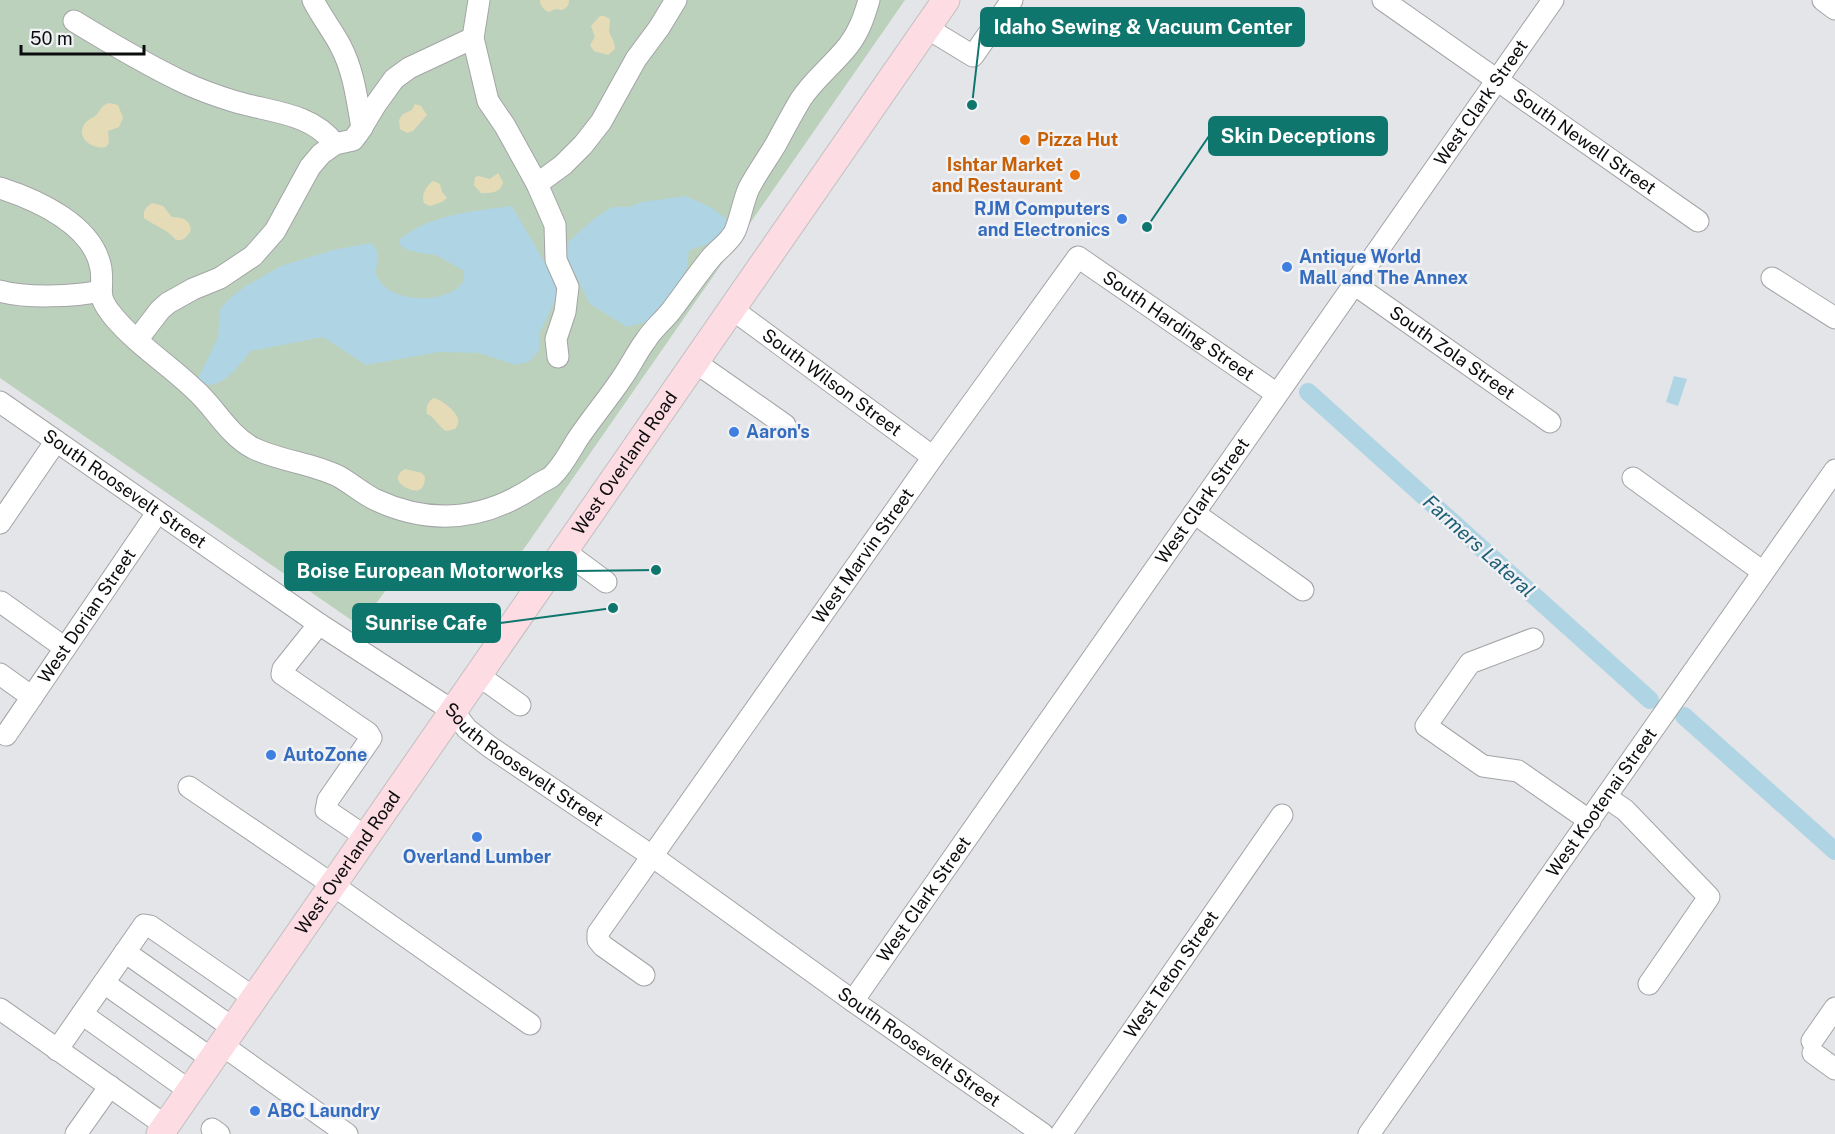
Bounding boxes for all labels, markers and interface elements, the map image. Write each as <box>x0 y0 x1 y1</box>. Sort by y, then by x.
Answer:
callout: Idaho Sewing & Vacuum Center <box>981 8 1304 46</box>
text: Idaho Sewing & Vacuum Center <box>994 15 1292 39</box>
scale bar <box>21 18 144 56</box>
text: 50 m <box>30 28 73 49</box>
street label: West Clark Street <box>1429 36 1532 169</box>
street label: South Newell Street <box>1509 84 1660 198</box>
callout: Skin Deceptions <box>1209 117 1387 155</box>
text: Skin Deceptions <box>1221 124 1375 148</box>
place label: Pizza Hut <box>1037 129 1118 150</box>
marker: Pizza Hut <box>1018 133 1032 147</box>
place label: Ishtar Market and Restaurant <box>931 154 1063 196</box>
marker: Ishtar Market and Restaurant <box>1068 168 1082 182</box>
place label: RJM Computers and Electronics <box>974 198 1110 240</box>
marker: RJM Computers and Electronics <box>1115 212 1129 226</box>
place label: Antique World Mall and The Annex <box>1299 246 1468 288</box>
marker: Antique World Mall and The Annex <box>1280 260 1294 274</box>
street label: South Harding Street <box>1099 266 1258 385</box>
street label: South Zola Street <box>1386 301 1519 404</box>
street label: South Wilson Street <box>758 324 906 440</box>
street label: West Overland Road <box>567 387 681 539</box>
place label: Aaron's <box>746 421 810 442</box>
street label: South Roosevelt Street <box>40 424 211 552</box>
marker: Aaron's <box>727 425 741 439</box>
street label: West Clark Street <box>1151 434 1253 568</box>
street label: West Marvin Street <box>808 484 918 628</box>
water label: Farmers Lateral <box>1418 490 1540 602</box>
street label: West Dorian Street <box>33 544 140 687</box>
callout: Boise European Motorworks <box>285 552 576 590</box>
text: Boise European Motorworks <box>297 559 563 583</box>
callout: Sunrise Cafe <box>353 604 500 642</box>
text: Sunrise Cafe <box>365 611 487 635</box>
street label: South Roosevelt Street <box>441 698 608 830</box>
street label: West Kootenai Street <box>1542 724 1661 881</box>
place label: AutoZone <box>283 744 367 765</box>
marker: AutoZone <box>264 748 278 762</box>
street label: West Overland Road <box>291 787 405 938</box>
marker: Overland Lumber <box>470 830 484 844</box>
street label: West Clark Street <box>872 832 975 966</box>
place label: Overland Lumber <box>403 846 552 867</box>
street label: West Teton Street <box>1120 906 1223 1042</box>
street label: South Roosevelt Street <box>834 983 1005 1111</box>
place label: ABC Laundry <box>267 1100 380 1121</box>
marker: ABC Laundry <box>248 1104 262 1118</box>

